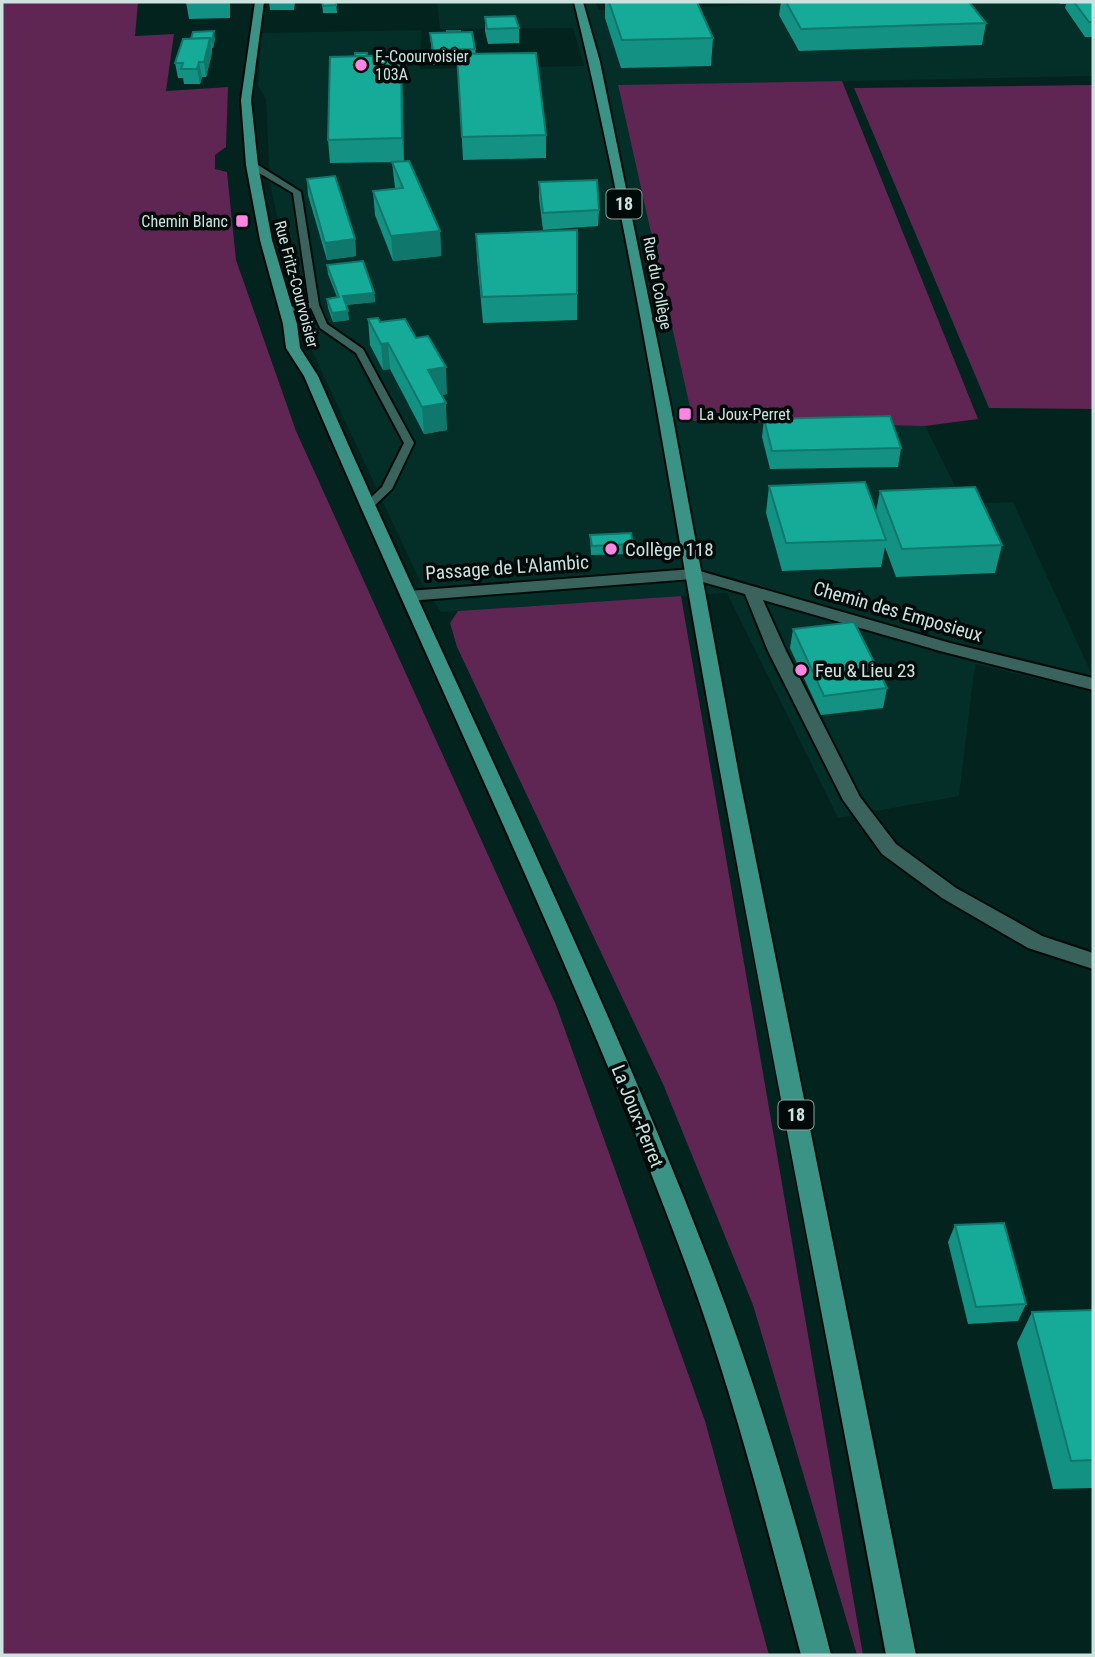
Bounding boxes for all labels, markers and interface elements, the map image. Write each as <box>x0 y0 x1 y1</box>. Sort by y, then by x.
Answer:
place label: F.-Coourvoisier 103A <box>375 47 469 84</box>
marker: F.-Coourvoisier 103A <box>353 57 369 73</box>
road number: 18 <box>606 190 642 218</box>
place label: Chemin Blanc <box>141 212 228 231</box>
marker: Chemin Blanc <box>234 213 250 229</box>
street label: Rue Fritz-Courvoisier <box>270 219 323 350</box>
street label: Rue du Collège <box>639 235 676 331</box>
place label: La Joux-Perret <box>699 405 791 424</box>
marker: La Joux-Perret <box>677 406 693 422</box>
place label: Collège 118 <box>625 538 714 561</box>
marker: Collège 118 <box>603 541 619 557</box>
street label: Passage de L'Alambic <box>425 550 590 585</box>
street label: Chemin des Emposieux <box>811 576 985 647</box>
place label: Feu & Lieu 23 <box>815 659 916 682</box>
marker: Feu & Lieu 23 <box>793 662 809 678</box>
street label: La Joux-Perret <box>607 1061 669 1171</box>
road number: 18 <box>778 1100 814 1130</box>

